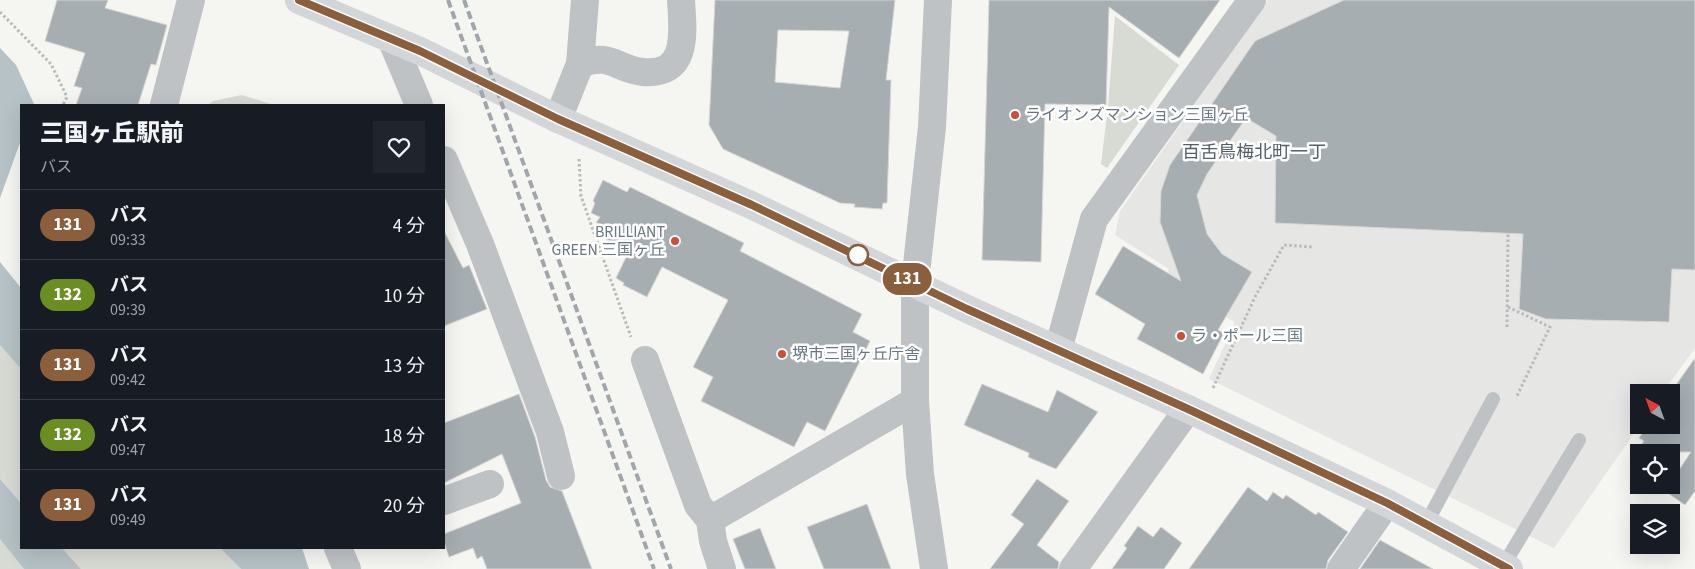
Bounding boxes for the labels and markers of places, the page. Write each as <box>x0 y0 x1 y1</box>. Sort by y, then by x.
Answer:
place label: ライオンズマンション三国ヶ丘 <box>1025 104 1249 126</box>
marker: ライオンズマンション三国ヶ丘 <box>1009 109 1021 121</box>
place label: BRILLIANT GREEN 三国ヶ丘 <box>552 221 665 261</box>
marker: BRILLIANT GREEN 三国ヶ丘 <box>669 235 681 247</box>
unlabelled marker <box>847 244 869 266</box>
place label: ラ・ポール三国 <box>1191 325 1303 347</box>
marker: ラ・ポール三国 <box>1175 330 1187 342</box>
place label: 堺市三国ヶ丘庁舎 <box>792 343 920 365</box>
marker: 堺市三国ヶ丘庁舎 <box>776 348 788 360</box>

